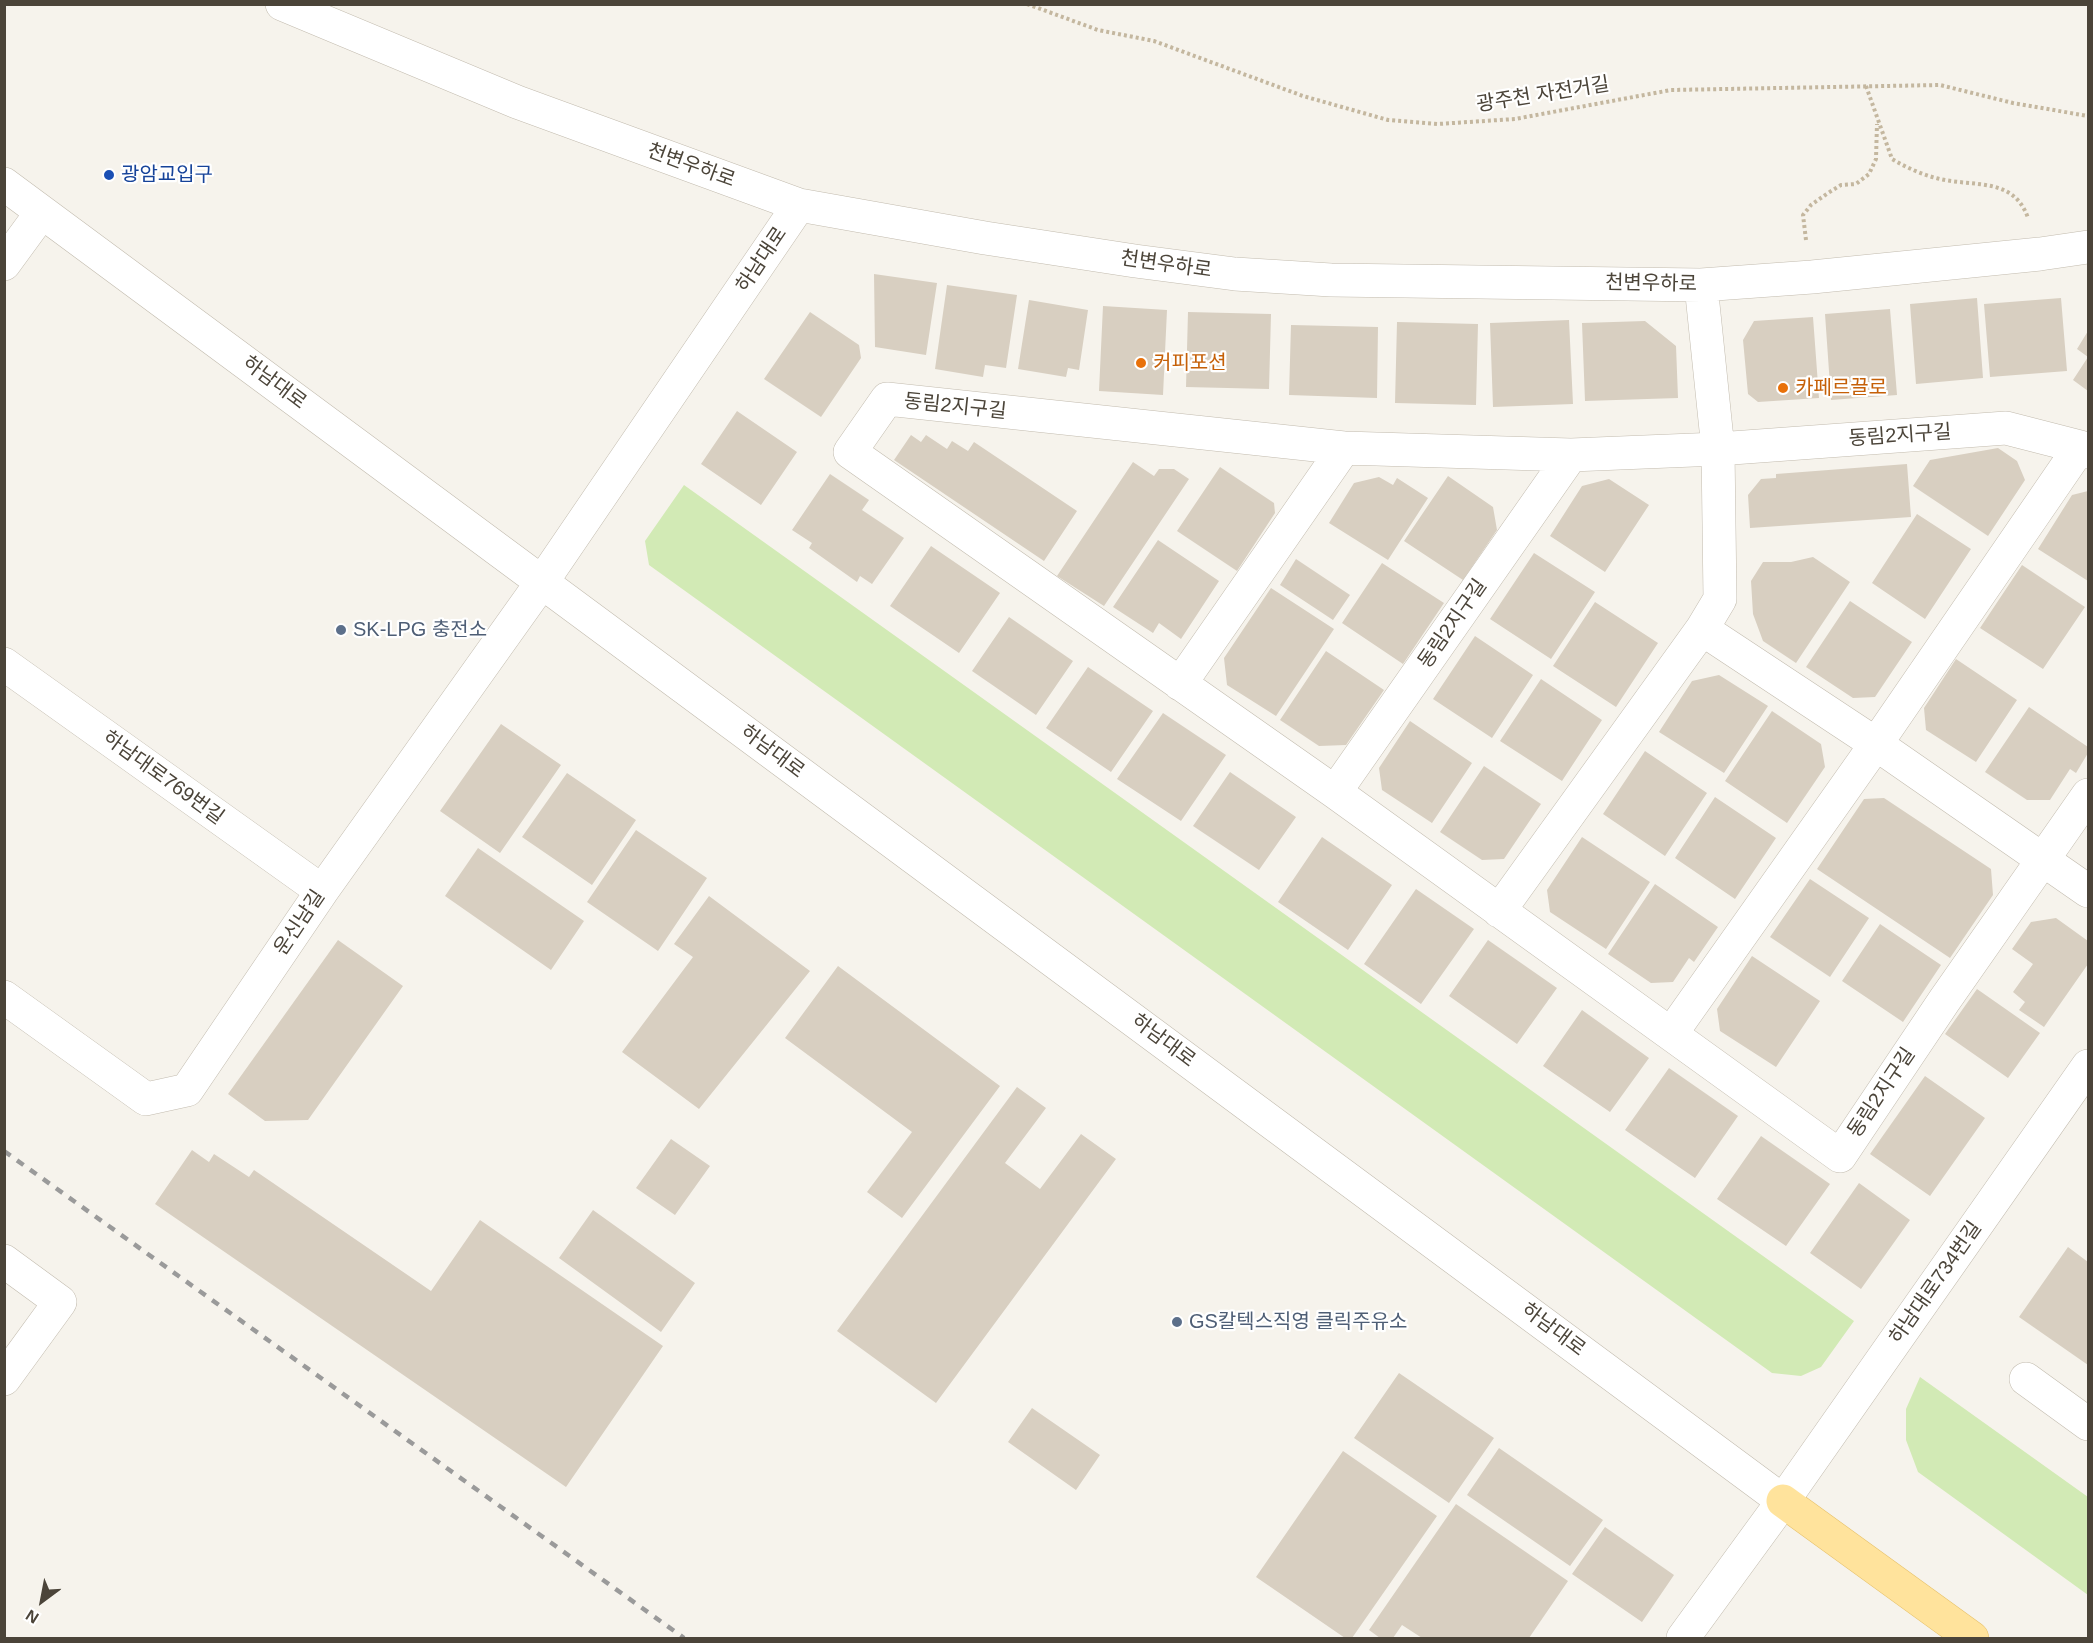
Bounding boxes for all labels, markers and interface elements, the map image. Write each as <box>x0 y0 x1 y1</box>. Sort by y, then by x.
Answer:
street label: 광주천 자전거길 <box>1475 73 1611 117</box>
street label: 천변우하로 <box>644 139 738 193</box>
place label: 광암교입구 <box>121 163 213 187</box>
marker: 광암교입구 <box>102 168 116 182</box>
street label: 하남대로 <box>731 223 793 297</box>
street label: 천변우하로 <box>1119 247 1213 283</box>
street label: 천변우하로 <box>1605 271 1697 297</box>
street label: 하남대로 <box>237 351 311 415</box>
place label: 커피포션 <box>1153 351 1227 375</box>
marker: 커피포션 <box>1134 356 1148 370</box>
place label: 카페르끌로 <box>1795 376 1887 400</box>
marker: 카페르끌로 <box>1776 381 1790 395</box>
street label: 동림2지구길 <box>902 390 1008 424</box>
street label: 동림2지구길 <box>1848 420 1952 452</box>
street label: 동림2지구길 <box>1414 575 1492 673</box>
place label: SK-LPG 충전소 <box>353 618 487 642</box>
marker: SK-LPG 충전소 <box>334 623 348 637</box>
street label: 하남대로 <box>735 720 809 784</box>
street label: 하남대로769번길 <box>98 726 228 830</box>
street label: 운신남길 <box>269 886 331 960</box>
street label: 하남대로 <box>1126 1009 1200 1073</box>
street label: 동림2지구길 <box>1843 1044 1921 1142</box>
street label: 하남대로734번길 <box>1885 1217 1987 1349</box>
street label: 하남대로 <box>1516 1298 1590 1362</box>
place label: GS칼텍스직영 클릭주유소 <box>1189 1310 1407 1334</box>
marker: GS칼텍스직영 클릭주유소 <box>1170 1315 1184 1329</box>
north arrow <box>12 1571 72 1631</box>
text: N <box>23 1606 42 1627</box>

